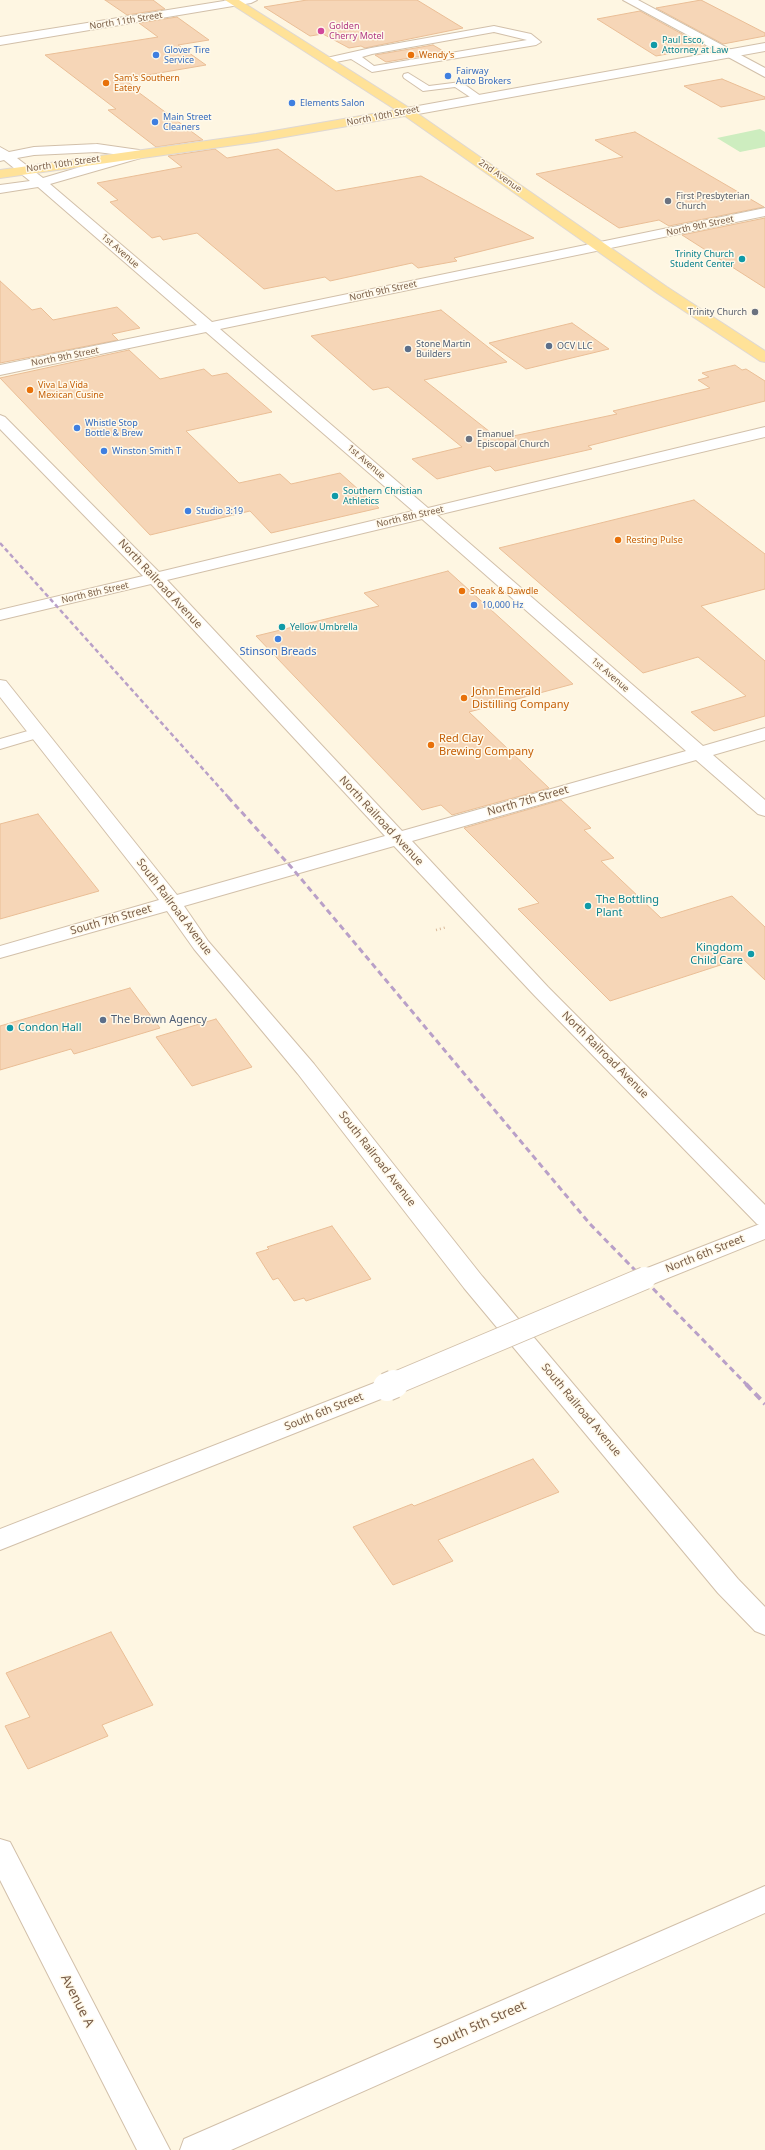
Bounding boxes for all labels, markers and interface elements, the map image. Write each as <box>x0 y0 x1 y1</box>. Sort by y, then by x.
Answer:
street label: North 11th Street <box>89 10 163 32</box>
place label: Golden Cherry Motel <box>329 21 384 42</box>
marker: Golden Cherry Motel <box>316 26 326 36</box>
place label: Paul Esco, Attorney at Law <box>662 35 728 56</box>
marker: Paul Esco, Attorney at Law <box>649 40 659 50</box>
place label: Glover Tire Service <box>164 45 210 66</box>
marker: Glover Tire Service <box>151 50 161 60</box>
marker: Wendy's <box>406 50 416 60</box>
place label: Wendy's <box>419 50 454 60</box>
place label: Fairway Auto Brokers <box>456 66 511 87</box>
marker: Fairway Auto Brokers <box>443 71 453 81</box>
place label: Sam's Southern Eatery <box>114 73 180 94</box>
marker: Sam's Southern Eatery <box>101 78 111 88</box>
marker: Elements Salon <box>287 98 297 108</box>
place label: Elements Salon <box>300 98 365 108</box>
street label: North 10th Street <box>346 104 420 128</box>
place label: Main Street Cleaners <box>163 112 212 133</box>
marker: Main Street Cleaners <box>150 117 160 127</box>
street label: North 10th Street <box>26 154 100 174</box>
street label: 2nd Avenue <box>476 157 524 195</box>
place label: First Presbyterian Church <box>676 191 750 212</box>
marker: First Presbyterian Church <box>663 196 673 206</box>
street label: North 9th Street <box>665 214 735 238</box>
street label: 1st Avenue <box>99 232 141 270</box>
place label: Trinity Church Student Center <box>670 249 734 270</box>
marker: Trinity Church Student Center <box>737 254 747 264</box>
street label: North 9th Street <box>348 279 418 303</box>
place label: Trinity Church <box>688 307 747 317</box>
marker: Trinity Church <box>750 307 760 317</box>
place label: Stone Martin Builders <box>416 339 471 360</box>
marker: OCV LLC <box>544 341 554 351</box>
place label: OCV LLC <box>557 341 592 351</box>
marker: Stone Martin Builders <box>403 344 413 354</box>
street label: North 9th Street <box>30 345 100 369</box>
place label: Viva La Vida Mexican Cusine <box>38 380 104 401</box>
marker: Viva La Vida Mexican Cusine <box>25 385 35 395</box>
place label: Whistle Stop Bottle & Brew <box>85 418 143 439</box>
marker: Whistle Stop Bottle & Brew <box>72 423 82 433</box>
place label: Emanuel Episcopal Church <box>477 429 549 450</box>
marker: Emanuel Episcopal Church <box>464 434 474 444</box>
street label: 1st Avenue <box>345 443 387 481</box>
marker: Winston Smith T <box>99 446 109 456</box>
place label: Winston Smith T <box>112 446 181 456</box>
place label: Southern Christian Athletics <box>343 486 422 507</box>
marker: Southern Christian Athletics <box>330 491 340 501</box>
street label: North 8th Street <box>375 504 445 530</box>
marker: Studio 3:19 <box>183 506 193 516</box>
place label: Studio 3:19 <box>196 506 243 516</box>
marker: Resting Pulse <box>613 535 623 545</box>
place label: Resting Pulse <box>626 535 683 545</box>
street label: North Railroad Avenue <box>115 537 205 631</box>
street label: North 8th Street <box>60 580 130 606</box>
marker: Sneak & Dawdle <box>457 586 467 596</box>
place label: Sneak & Dawdle <box>470 586 538 596</box>
marker: 10,000 Hz <box>469 600 479 610</box>
place label: 10,000 Hz <box>482 600 523 610</box>
marker: Yellow Umbrella <box>277 622 287 632</box>
place label: Yellow Umbrella <box>290 622 358 632</box>
marker: Stinson Breads <box>273 634 283 644</box>
place label: Stinson Breads <box>239 645 317 659</box>
street label: 1st Avenue <box>589 656 631 694</box>
place label: John Emerald Distilling Company <box>472 685 569 711</box>
marker: John Emerald Distilling Company <box>459 693 469 703</box>
place label: Red Clay Brewing Company <box>439 732 534 758</box>
marker: Red Clay Brewing Company <box>426 740 436 750</box>
street label: North Railroad Avenue <box>336 774 426 868</box>
street label: North 7th Street <box>486 783 570 819</box>
street label: South Railroad Avenue <box>133 856 215 958</box>
place label: The Bottling Plant <box>596 893 659 919</box>
marker: The Bottling Plant <box>583 901 593 911</box>
street label: South 7th Street <box>69 902 153 938</box>
place label: Kingdom Child Care <box>690 941 743 967</box>
marker: Kingdom Child Care <box>746 949 756 959</box>
street label: North Railroad Avenue <box>559 1009 651 1101</box>
place label: The Brown Agency <box>111 1013 207 1027</box>
marker: The Brown Agency <box>98 1015 108 1025</box>
place label: Condon Hall <box>18 1021 81 1035</box>
marker: Condon Hall <box>5 1023 15 1033</box>
street label: South Railroad Avenue <box>336 1109 418 1209</box>
street label: North 6th Street <box>664 1232 746 1276</box>
street label: South Railroad Avenue <box>538 1361 624 1459</box>
street label: South 6th Street <box>283 1390 365 1434</box>
street label: Avenue A <box>57 1972 97 2030</box>
street label: South 5th Street <box>432 1998 528 2052</box>

